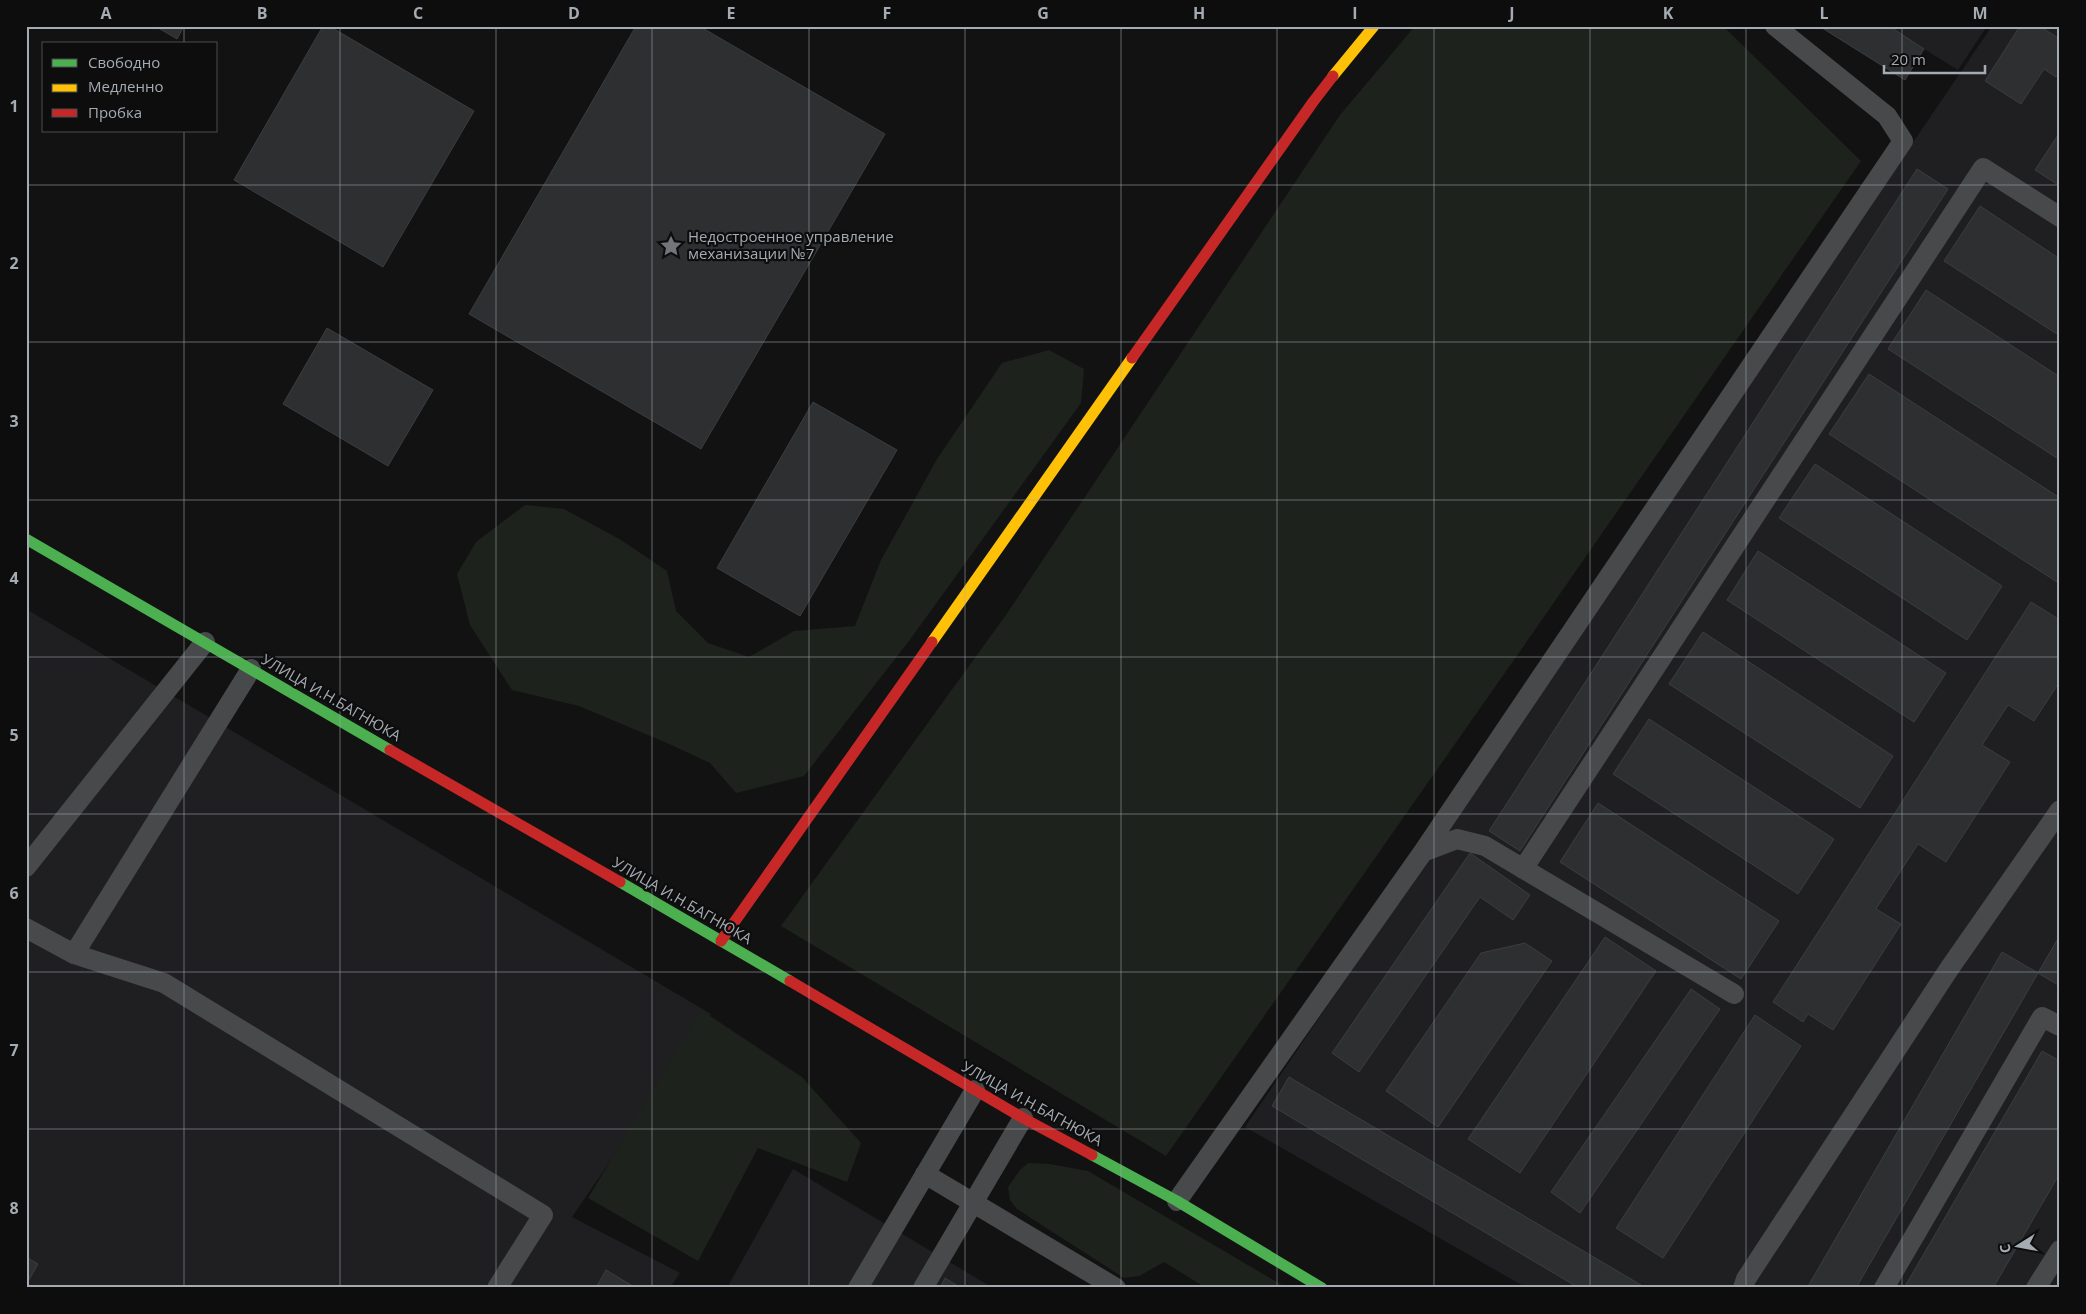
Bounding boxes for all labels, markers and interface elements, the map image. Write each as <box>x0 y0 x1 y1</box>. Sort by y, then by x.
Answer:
text: A <box>100 2 112 24</box>
text: B <box>257 2 267 24</box>
text: C <box>413 2 423 24</box>
text: D <box>568 2 580 24</box>
text: E <box>727 2 736 24</box>
text: F <box>883 2 891 24</box>
text: G <box>1037 2 1049 24</box>
text: H <box>1193 2 1205 24</box>
text: I <box>1352 2 1358 24</box>
text: J <box>1507 2 1515 24</box>
text: K <box>1663 2 1674 24</box>
text: L <box>1819 2 1829 24</box>
text: M <box>1972 2 1988 24</box>
legend <box>42 42 218 132</box>
scale bar <box>1884 42 1985 74</box>
text: 20 m <box>1891 49 1926 69</box>
text: Свободно <box>88 52 160 72</box>
text: Медленно <box>88 76 164 96</box>
text: 1 <box>9 95 19 117</box>
text: Пробка <box>88 102 142 122</box>
place label: Недостроенное управление механизации №7 <box>688 226 894 263</box>
place icon: Недостроенное управление механизации №7 <box>658 233 684 259</box>
text: 2 <box>9 252 19 274</box>
text: 3 <box>9 410 19 432</box>
text: 4 <box>9 567 19 589</box>
street label: УЛИЦА И.Н.БАГНЮКА <box>258 649 405 746</box>
text: 5 <box>9 724 19 746</box>
street label: УЛИЦА И.Н.БАГНЮКА <box>609 852 756 949</box>
text: 6 <box>9 882 19 904</box>
text: 7 <box>9 1039 19 1061</box>
street label: УЛИЦА И.Н.БАГНЮКА <box>959 1056 1107 1150</box>
text: 8 <box>9 1197 19 1219</box>
north arrow <box>1994 1222 2044 1272</box>
text: С <box>1995 1242 2015 1255</box>

